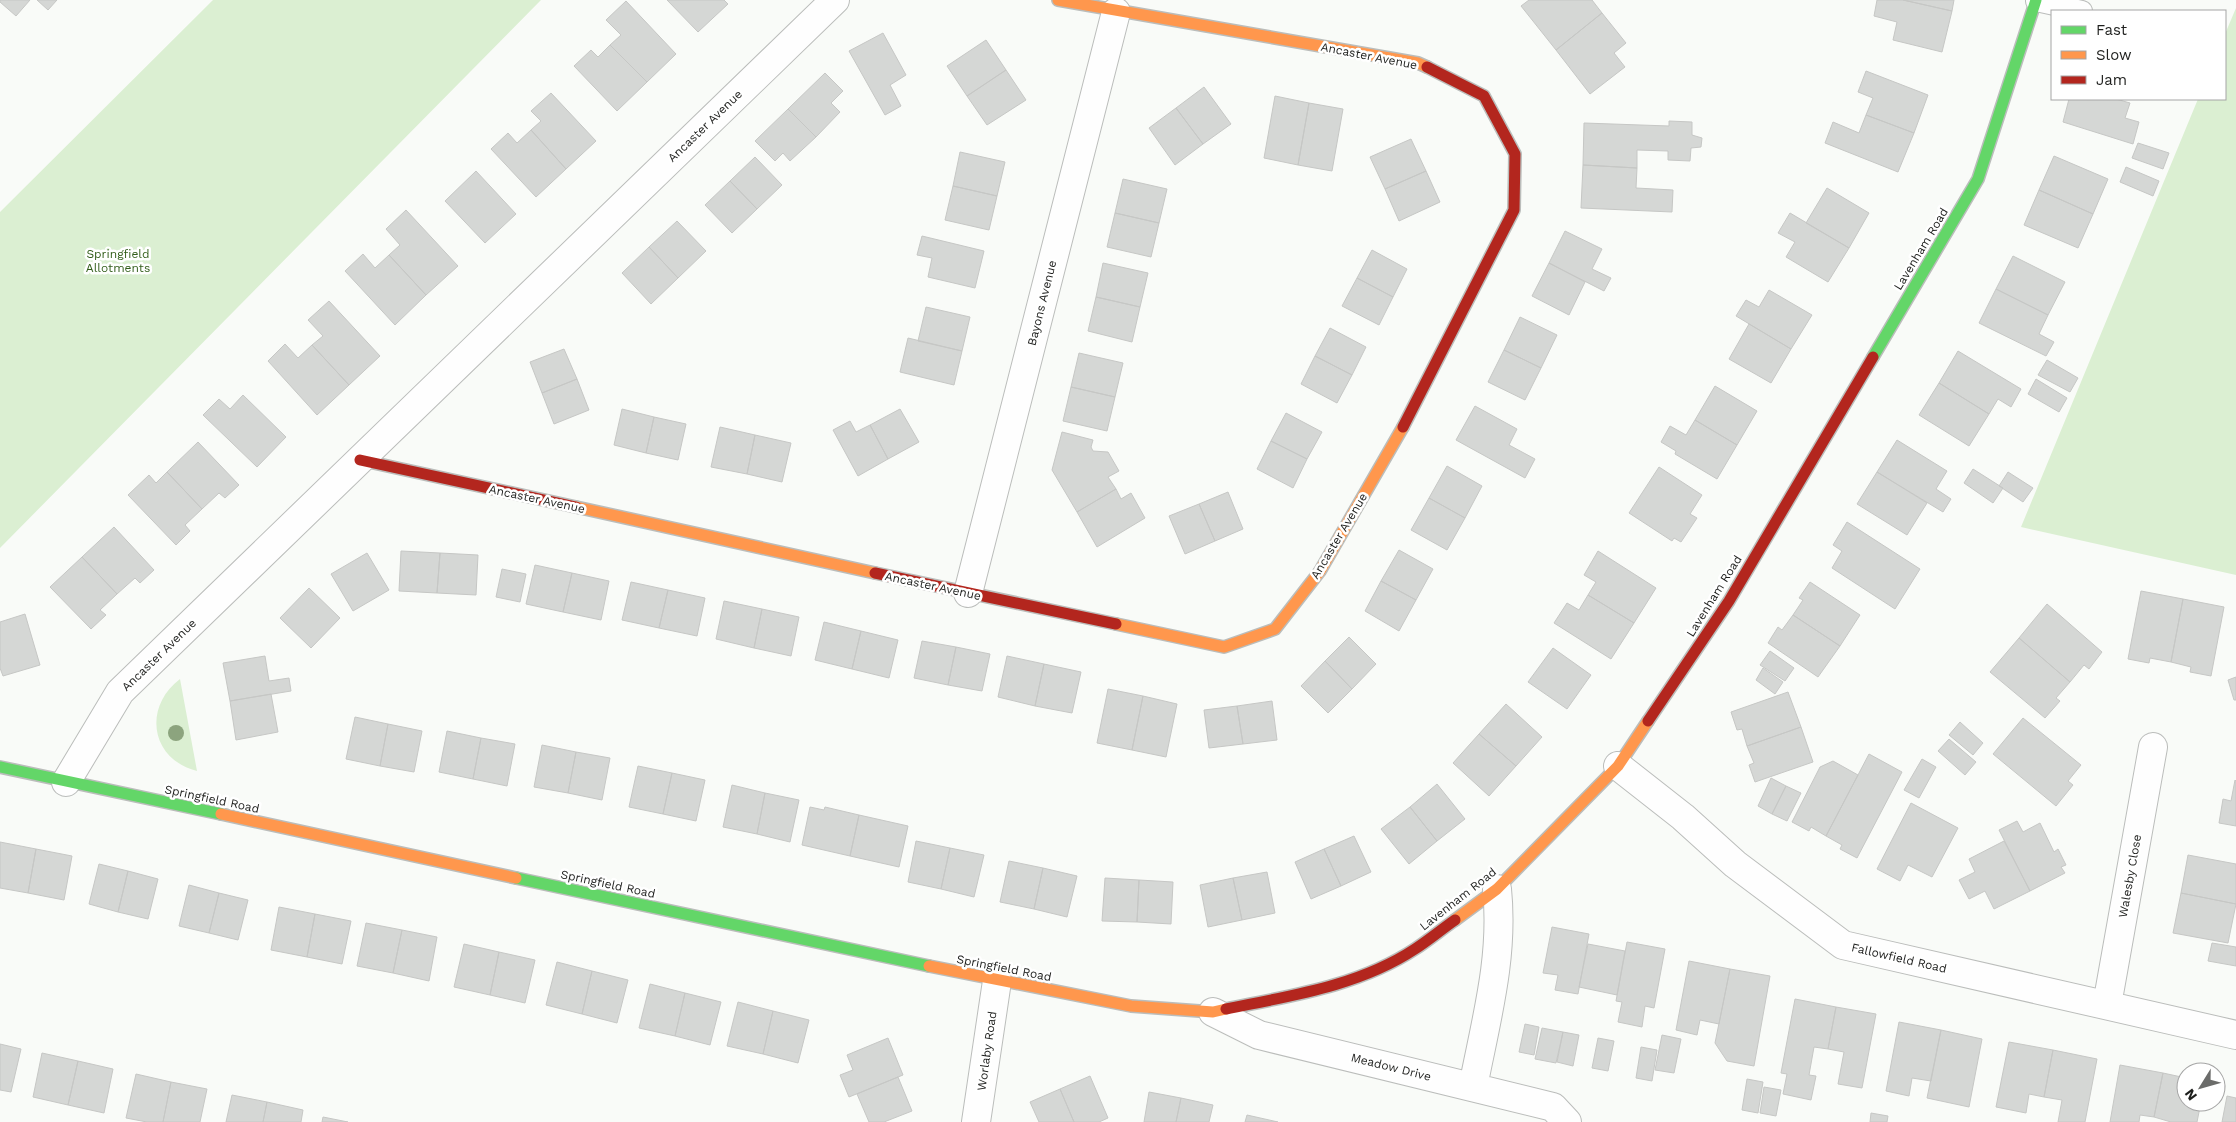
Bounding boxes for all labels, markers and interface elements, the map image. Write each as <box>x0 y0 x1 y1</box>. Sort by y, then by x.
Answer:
legend <box>2051 10 2226 100</box>
text: Fast <box>2096 21 2128 39</box>
street label: Ancaster Avenue <box>1320 40 1418 72</box>
text: Slow <box>2096 46 2132 64</box>
text: Jam <box>2096 71 2127 89</box>
street label: Ancaster Avenue <box>665 87 745 165</box>
street label: Lavenham Road <box>1891 205 1951 293</box>
park label: Springfield Allotments <box>86 247 150 275</box>
street label: Bayons Avenue <box>1025 259 1059 347</box>
street label: Ancaster Avenue <box>488 482 586 516</box>
street label: Ancaster Avenue <box>1308 490 1370 582</box>
street label: Lavenham Road <box>1683 553 1745 639</box>
street label: Ancaster Avenue <box>884 569 982 603</box>
street label: Ancaster Avenue <box>119 616 199 694</box>
street label: Springfield Road <box>163 782 261 816</box>
street label: Walesby Close <box>2116 833 2144 919</box>
street label: Lavenham Road <box>1417 865 1499 933</box>
street label: Springfield Road <box>559 867 657 901</box>
street label: Fallowfield Road <box>1850 940 1948 976</box>
street label: Springfield Road <box>955 952 1053 984</box>
street label: Worlaby Road <box>974 1010 1000 1092</box>
street label: Meadow Drive <box>1349 1050 1433 1084</box>
north arrow <box>2176 1062 2226 1112</box>
text: N <box>2181 1086 2200 1104</box>

